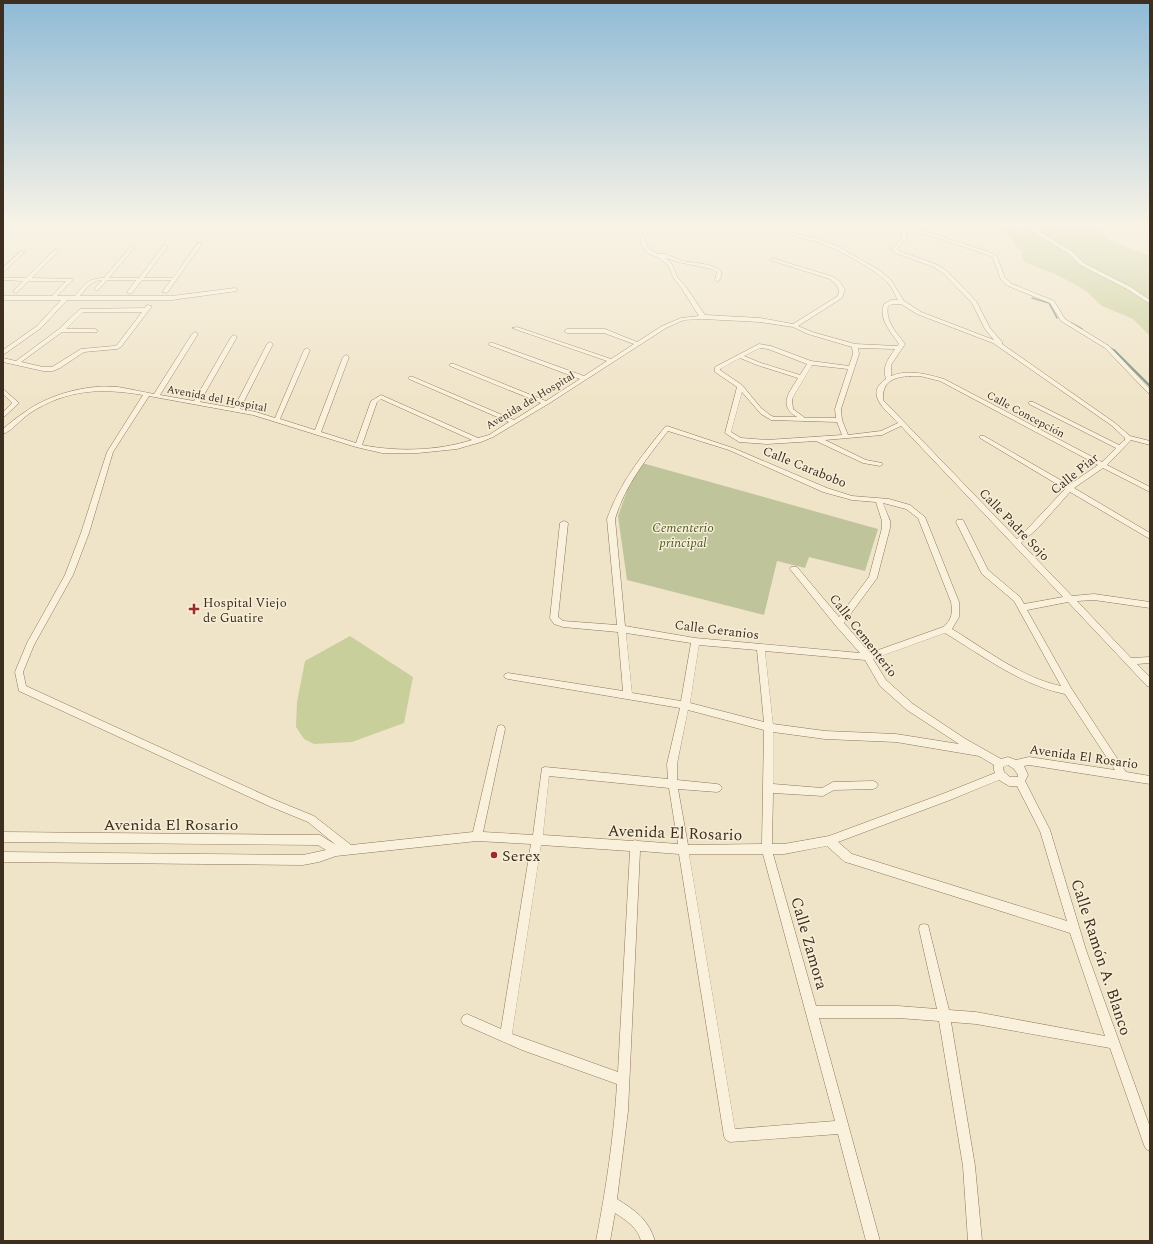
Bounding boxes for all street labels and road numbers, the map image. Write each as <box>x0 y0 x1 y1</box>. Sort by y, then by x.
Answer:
street label: Avenida del Hospital <box>482 367 578 434</box>
street label: Avenida del Hospital <box>165 380 268 417</box>
street label: Calle Concepción <box>984 387 1068 442</box>
street label: Calle Carabobo <box>760 441 850 493</box>
street label: Calle Piar <box>1046 448 1103 499</box>
street label: Calle Padre Sojo <box>974 484 1054 566</box>
street label: Calle Cementerio <box>824 590 902 681</box>
street label: Calle Geranios <box>673 615 760 645</box>
street label: Avenida El Rosario <box>1028 739 1140 775</box>
street label: Avenida El Rosario <box>104 813 238 837</box>
street label: Avenida El Rosario <box>607 819 743 847</box>
street label: Calle Ramón A. Blanco <box>1064 876 1138 1039</box>
street label: Calle Zamora <box>784 894 834 993</box>

